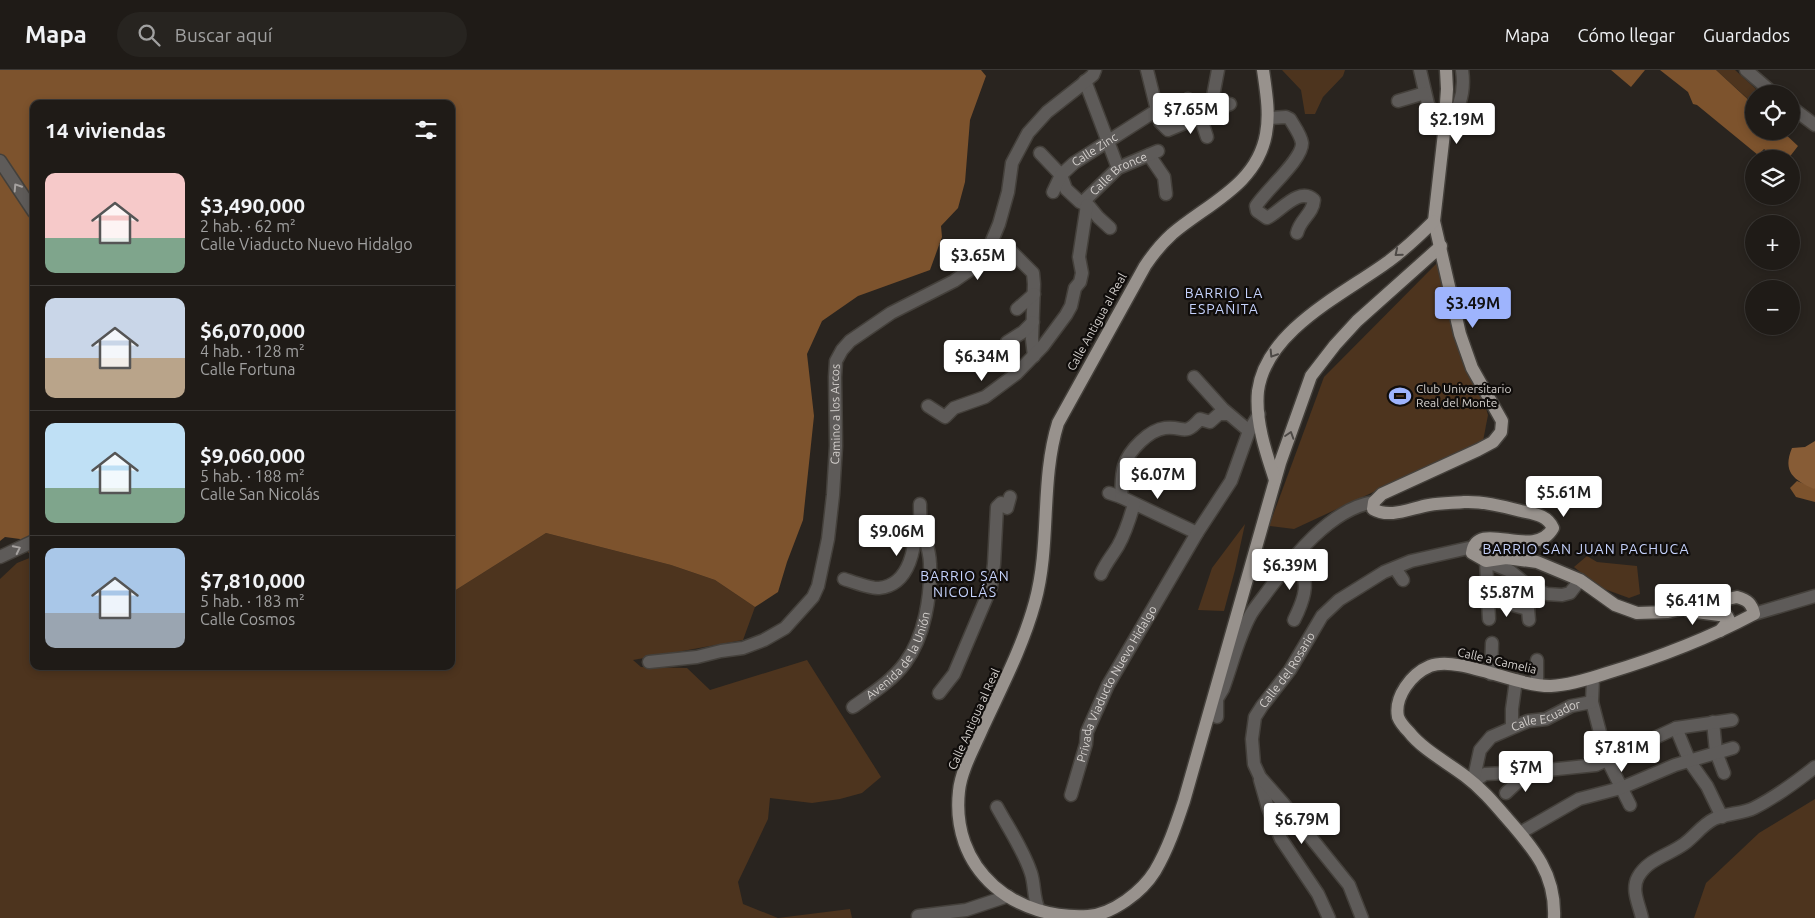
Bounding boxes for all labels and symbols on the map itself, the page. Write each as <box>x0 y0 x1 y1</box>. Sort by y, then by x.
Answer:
pin: $7.65M <box>1150 92 1232 135</box>
pin: $2.19M <box>1416 102 1498 145</box>
street label: Calle Zinc <box>1069 130 1120 169</box>
street label: Calle Bronce <box>1087 149 1149 198</box>
one-way arrow <box>13 183 23 192</box>
pin: $3.65M <box>937 238 1019 281</box>
one-way arrow <box>1395 248 1404 256</box>
street label: Calle Antigua al Real <box>1064 271 1129 373</box>
district label: BARRIO LA ESPAÑITA <box>1185 285 1263 317</box>
pin: $3.49M <box>1432 286 1514 329</box>
pin: $6.34M <box>941 340 1023 382</box>
one-way arrow <box>1269 349 1279 358</box>
street label: Camino a los Arcos <box>828 363 842 465</box>
place label: Club Universitario Real del Monte <box>1416 382 1512 409</box>
sports icon: Club Universitario Real del Monte <box>1387 383 1413 409</box>
one-way arrow <box>1284 431 1294 440</box>
pin: $6.07M <box>1117 458 1199 500</box>
pin: $5.61M <box>1523 476 1605 518</box>
pin: $9.06M <box>856 514 938 557</box>
district label: BARRIO SAN JUAN PACHUCA <box>1482 541 1690 557</box>
one-way arrow <box>11 545 20 555</box>
pin: $6.39M <box>1249 548 1331 591</box>
district label: BARRIO SAN NICOLÁS <box>920 568 1010 600</box>
pin: $5.87M <box>1466 576 1548 618</box>
pin: $6.41M <box>1652 584 1734 626</box>
street label: Privada Viaducto Nuevo Hidalgo <box>1074 603 1159 764</box>
street label: Avenida de la Unión <box>863 610 932 702</box>
street label: Calle del Rosario <box>1256 630 1317 710</box>
street label: Calle a Camelia <box>1456 645 1538 676</box>
street label: Calle Antigua al Real <box>945 666 1002 772</box>
street label: Calle Ecuador <box>1509 697 1582 734</box>
pin: $7.81M <box>1581 730 1663 773</box>
pin: $7M <box>1502 750 1550 793</box>
pin: $6.79M <box>1261 802 1343 845</box>

